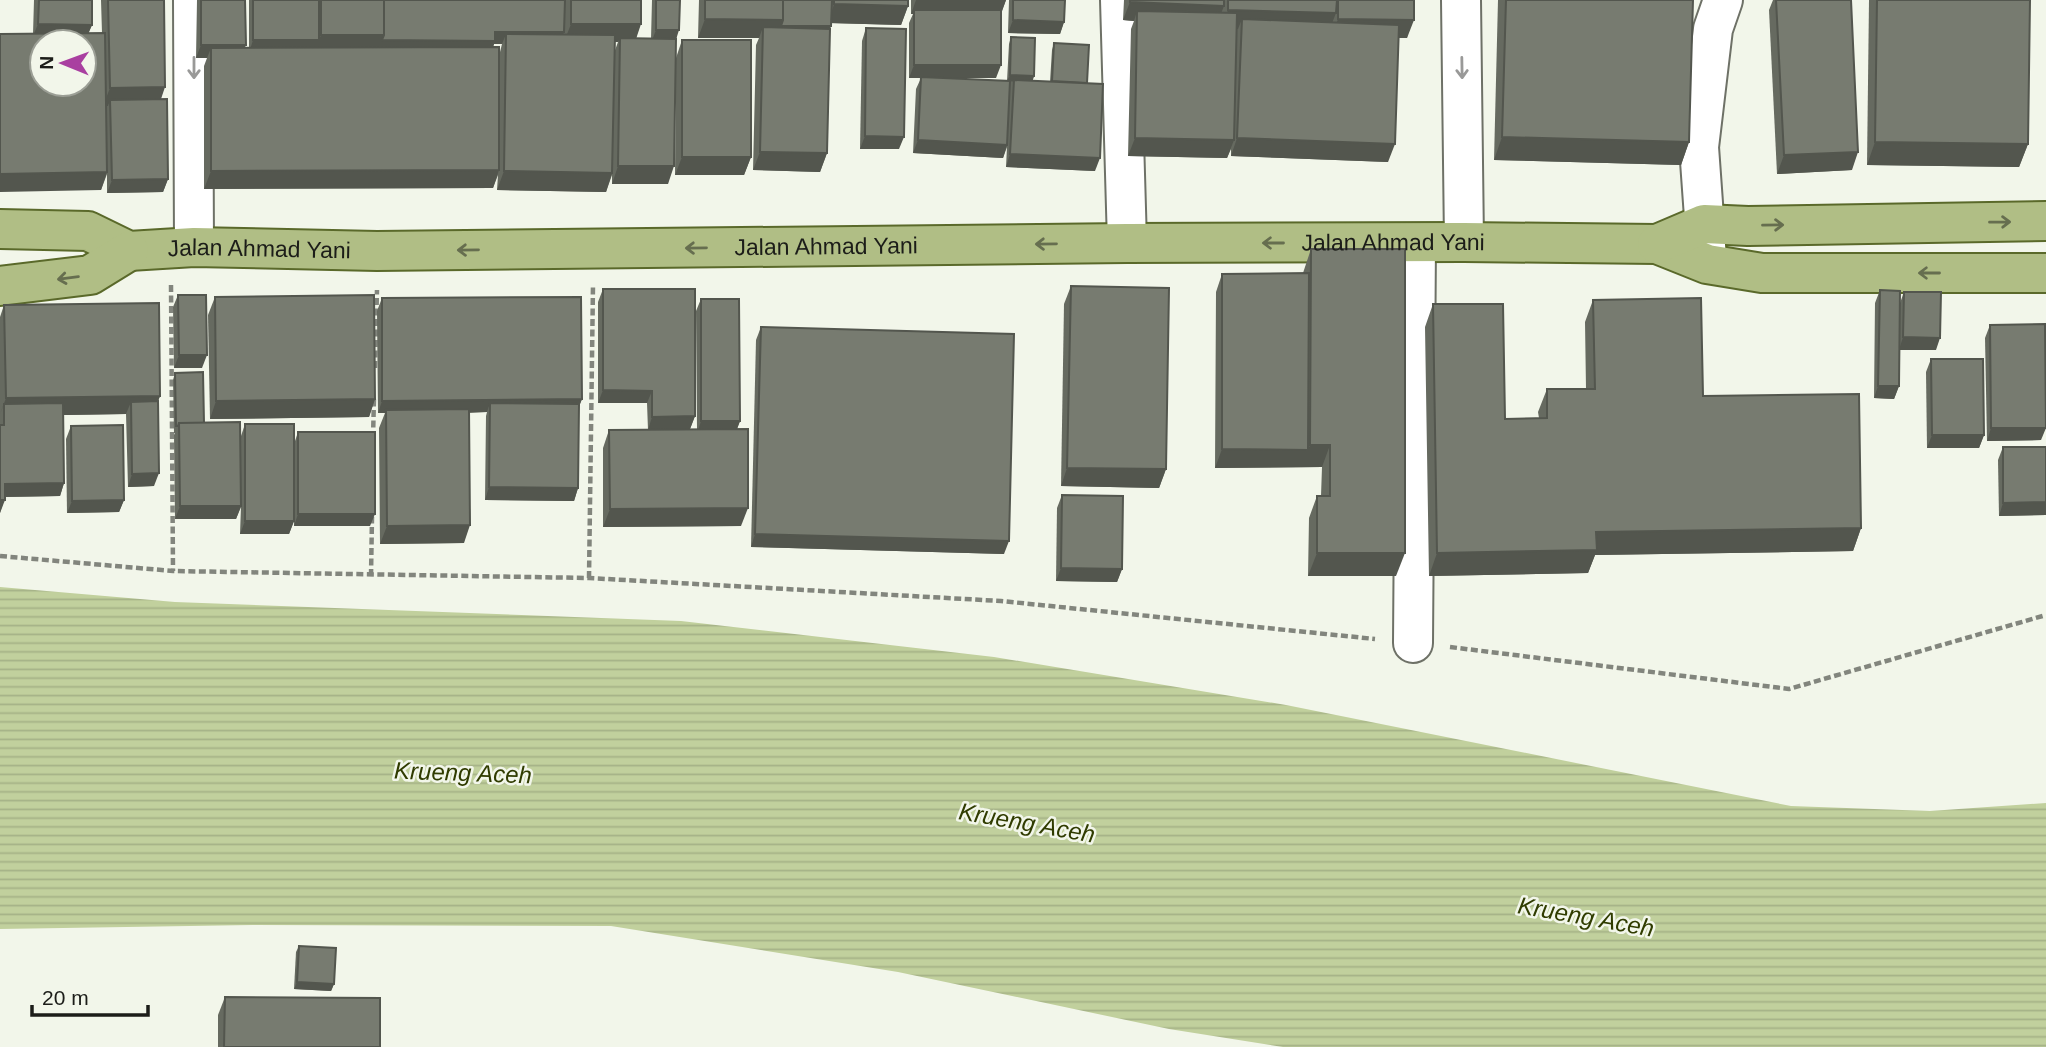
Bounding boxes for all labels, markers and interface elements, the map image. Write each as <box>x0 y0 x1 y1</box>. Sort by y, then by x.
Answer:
north arrow <box>28 28 98 98</box>
text: N <box>36 56 57 70</box>
one-way arrow <box>187 56 200 79</box>
one-way arrow <box>1455 56 1468 79</box>
one-way arrow <box>1988 215 2011 229</box>
one-way arrow <box>1761 218 1784 232</box>
street label: Jalan Ahmad Yani <box>1301 229 1485 255</box>
street label: Jalan Ahmad Yani <box>734 232 918 260</box>
street label: Jalan Ahmad Yani <box>167 234 351 263</box>
one-way arrow <box>1262 236 1285 250</box>
one-way arrow <box>1035 237 1058 251</box>
one-way arrow <box>685 241 708 255</box>
one-way arrow <box>457 243 480 257</box>
one-way arrow <box>1918 266 1941 280</box>
one-way arrow <box>57 271 80 284</box>
water label: Krueng Aceh <box>394 757 532 788</box>
water label: Krueng Aceh <box>957 797 1097 848</box>
water label: Krueng Aceh <box>1516 891 1656 942</box>
scale bar <box>32 974 147 1018</box>
text: 20 m <box>42 986 89 1009</box>

